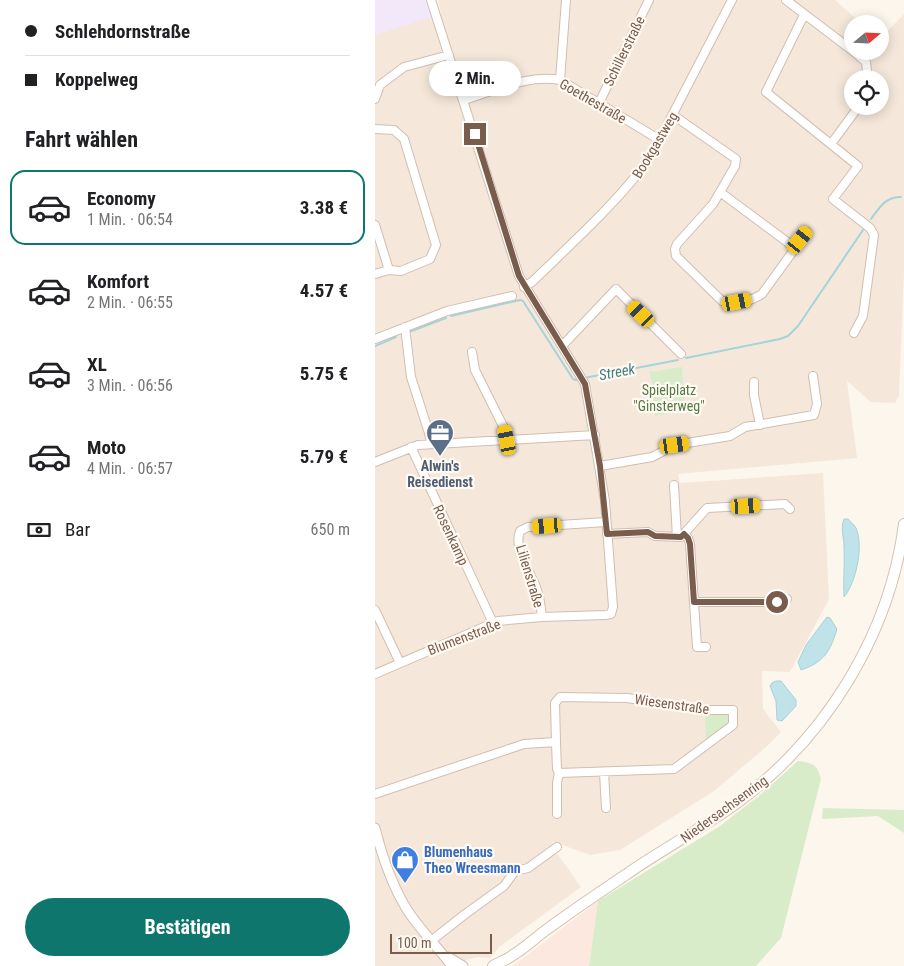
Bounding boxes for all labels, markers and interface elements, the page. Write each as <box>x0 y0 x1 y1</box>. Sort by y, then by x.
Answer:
street label: Schillerstraße <box>600 13 648 89</box>
north arrow <box>844 15 889 60</box>
map controls <box>844 15 889 115</box>
text: Schlehdornstraße <box>55 20 190 43</box>
callout: 2 Min. <box>429 62 521 96</box>
text: Koppelweg <box>55 68 138 91</box>
text: 2 Min. <box>455 69 495 88</box>
button: locate <box>844 70 889 115</box>
street label: Goethestraße <box>557 75 630 127</box>
street label: Bookgastweg <box>629 109 681 181</box>
route end <box>464 123 486 145</box>
text: Fahrt wählen <box>25 127 138 152</box>
icon: car <box>27 185 72 230</box>
text: Economy <box>87 187 156 210</box>
text: 3.38 € <box>300 196 348 219</box>
text: 1 Min. · 06:54 <box>87 210 173 229</box>
car <box>784 224 815 256</box>
icon: car <box>27 268 72 313</box>
text: Komfort <box>87 270 149 293</box>
text: 4.57 € <box>300 279 348 302</box>
car <box>720 292 753 312</box>
text: 2 Min. · 06:55 <box>87 293 173 312</box>
car <box>625 298 657 330</box>
icon: car <box>27 351 72 396</box>
text: XL <box>87 353 107 376</box>
water label: Streek <box>597 360 637 384</box>
text: 5.75 € <box>300 362 348 385</box>
text: 3 Min. · 06:56 <box>87 376 173 395</box>
park label: Spielplatz "Ginsterweg" <box>633 382 705 414</box>
office icon: Alwin's Reisedienst <box>425 418 455 457</box>
car <box>496 424 517 456</box>
icon: car <box>27 434 72 479</box>
car <box>659 435 690 455</box>
text: Moto <box>87 436 126 459</box>
text: 5.79 € <box>300 445 348 468</box>
place label: Alwin's Reisedienst <box>407 458 473 490</box>
text: 4 Min. · 06:57 <box>87 459 173 478</box>
car <box>730 498 761 514</box>
street label: Rosenkamp <box>430 502 472 568</box>
icon: cash <box>25 516 53 544</box>
car <box>531 517 562 535</box>
text: Bar <box>65 518 90 541</box>
text: 650 m <box>311 520 350 539</box>
street label: Lilienstraße <box>513 543 547 610</box>
route start <box>766 591 788 613</box>
street label: Blumenstraße <box>425 616 503 658</box>
street label: Wiesenstraße <box>634 691 711 717</box>
street label: Niedersachsenring <box>677 772 771 846</box>
place label: Blumenhaus Theo Wreesmann <box>424 844 521 876</box>
shop icon: Blumenhaus Theo Wreesmann <box>390 845 420 884</box>
button: Bestätigen <box>25 898 350 956</box>
scale bar <box>390 931 493 954</box>
text: 100 m <box>397 935 432 951</box>

